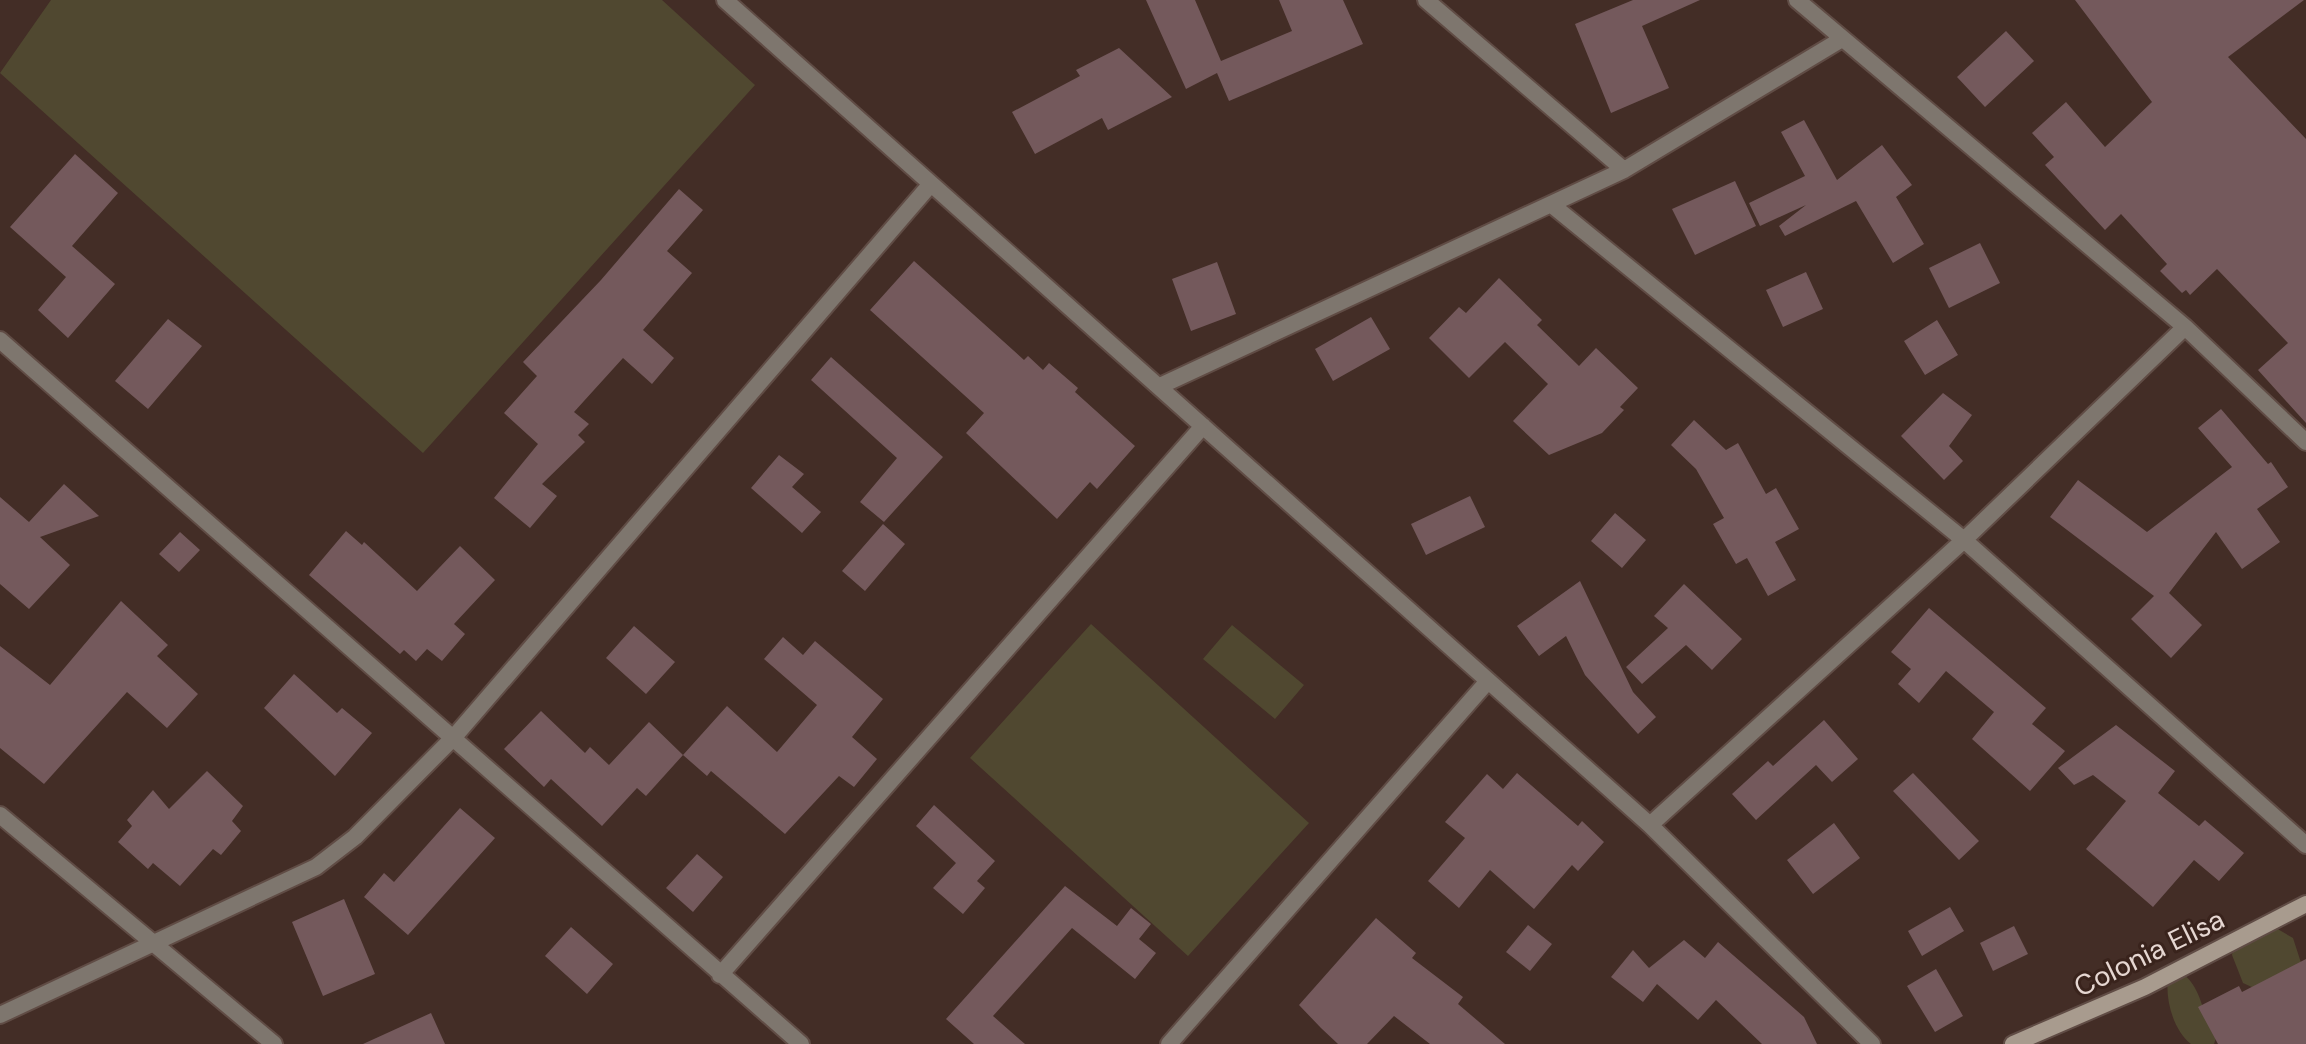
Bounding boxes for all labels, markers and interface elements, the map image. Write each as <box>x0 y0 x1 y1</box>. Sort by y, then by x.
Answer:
street label: Colonia Elisa <box>2068 901 2230 1005</box>

